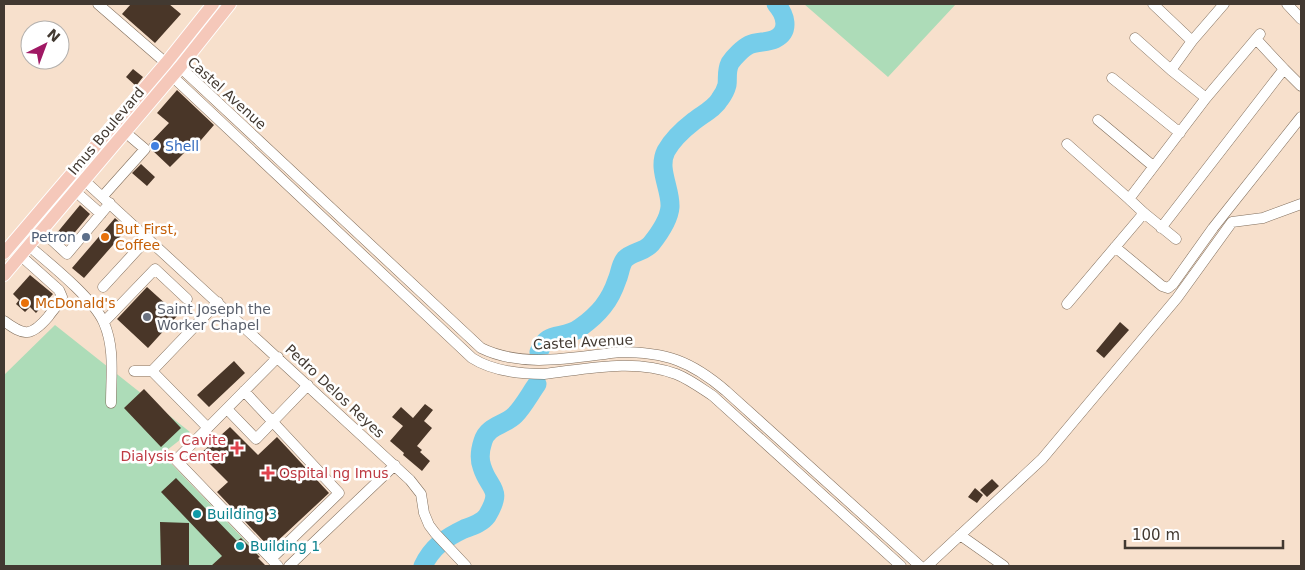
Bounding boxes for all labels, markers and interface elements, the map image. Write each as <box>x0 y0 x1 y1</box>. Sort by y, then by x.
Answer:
north arrow <box>20 20 70 70</box>
text: N <box>44 25 63 45</box>
street label: Castel Avenue <box>184 54 270 132</box>
street label: Imus Boulevard <box>65 84 147 178</box>
place label: Shell <box>165 138 199 154</box>
marker: Shell <box>149 140 161 152</box>
place label: But First, Coffee <box>115 221 177 253</box>
place label: Petron <box>31 229 76 245</box>
marker: Petron <box>80 231 92 243</box>
marker: But First, Coffee <box>99 231 111 243</box>
place label: McDonald's <box>35 295 116 311</box>
marker: McDonald's <box>19 297 31 309</box>
place label: Saint Joseph the Worker Chapel <box>157 301 271 333</box>
marker: Saint Joseph the Worker Chapel <box>141 311 153 323</box>
street label: Castel Avenue <box>533 331 633 353</box>
street label: Pedro Delos Reyes <box>282 341 388 441</box>
place label: Cavite Dialysis Center <box>121 432 226 464</box>
marker: Cavite Dialysis Center <box>230 441 244 455</box>
place label: Ospital ng Imus <box>279 465 389 481</box>
marker: Ospital ng Imus <box>261 466 275 480</box>
place label: Building 3 <box>207 506 277 522</box>
marker: Building 3 <box>191 508 203 520</box>
scale bar <box>1125 518 1282 550</box>
text: 100 m <box>1132 526 1180 544</box>
place label: Building 1 <box>250 538 320 554</box>
marker: Building 1 <box>234 540 246 552</box>

